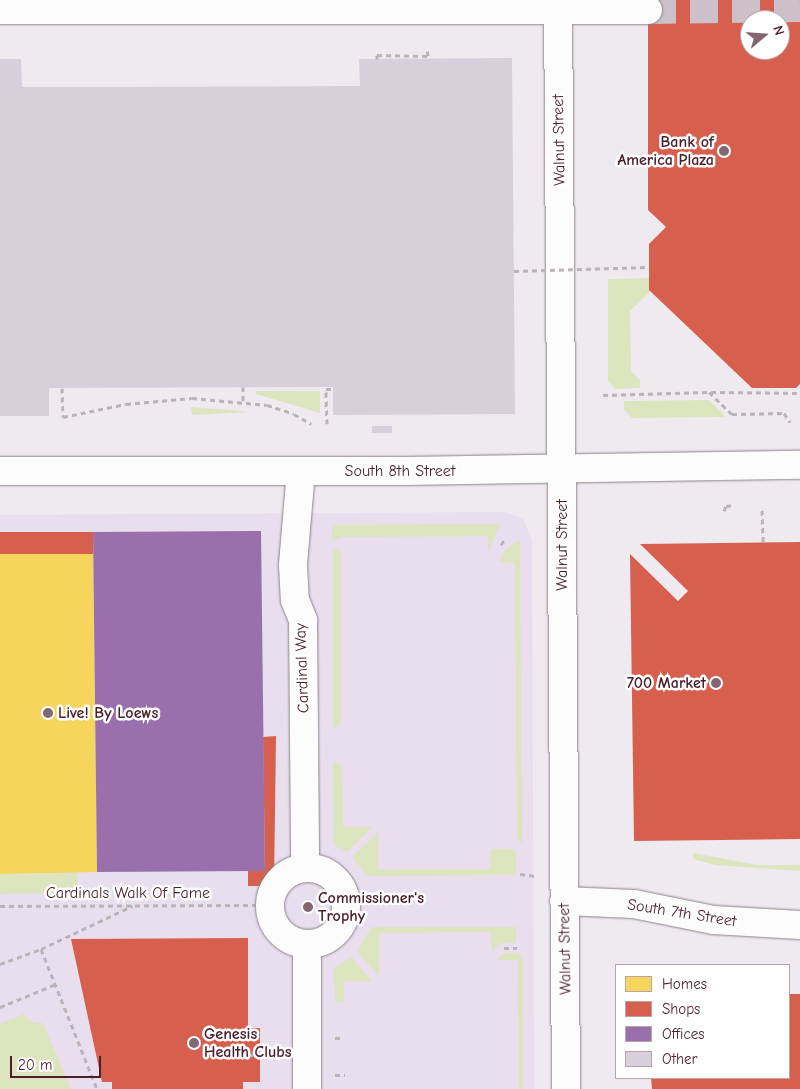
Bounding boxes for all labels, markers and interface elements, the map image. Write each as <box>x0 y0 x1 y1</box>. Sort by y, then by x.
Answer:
north arrow <box>740 10 790 60</box>
text: N <box>769 24 788 37</box>
street label: Walnut Street <box>549 94 569 186</box>
place label: Bank of America Plaza <box>617 132 714 170</box>
marker: Bank of America Plaza <box>718 145 730 157</box>
street label: South 8th Street <box>345 461 455 481</box>
street label: Walnut Street <box>552 499 572 591</box>
street label: Cardinal Way <box>291 623 313 713</box>
place label: 700 Market <box>627 673 706 693</box>
marker: 700 Market <box>710 677 722 689</box>
place label: Live! By Loews <box>58 703 158 723</box>
marker: Live! By Loews <box>42 707 54 719</box>
street label: Cardinals Walk Of Fame <box>46 883 210 903</box>
place label: Commissioner's Trophy <box>318 888 424 926</box>
street label: South 7th Street <box>626 895 738 931</box>
marker: Commissioner's Trophy <box>302 901 314 913</box>
street label: Walnut Street <box>555 903 575 995</box>
legend <box>615 964 790 1079</box>
text: Homes <box>662 975 707 993</box>
text: Shops <box>662 1000 700 1018</box>
place label: Genesis Health Clubs <box>204 1024 291 1062</box>
text: Offices <box>662 1025 704 1043</box>
marker: Genesis Health Clubs <box>188 1037 200 1049</box>
scale bar <box>12 1046 104 1078</box>
text: Other <box>662 1050 697 1068</box>
text: 20 m <box>18 1056 52 1074</box>

